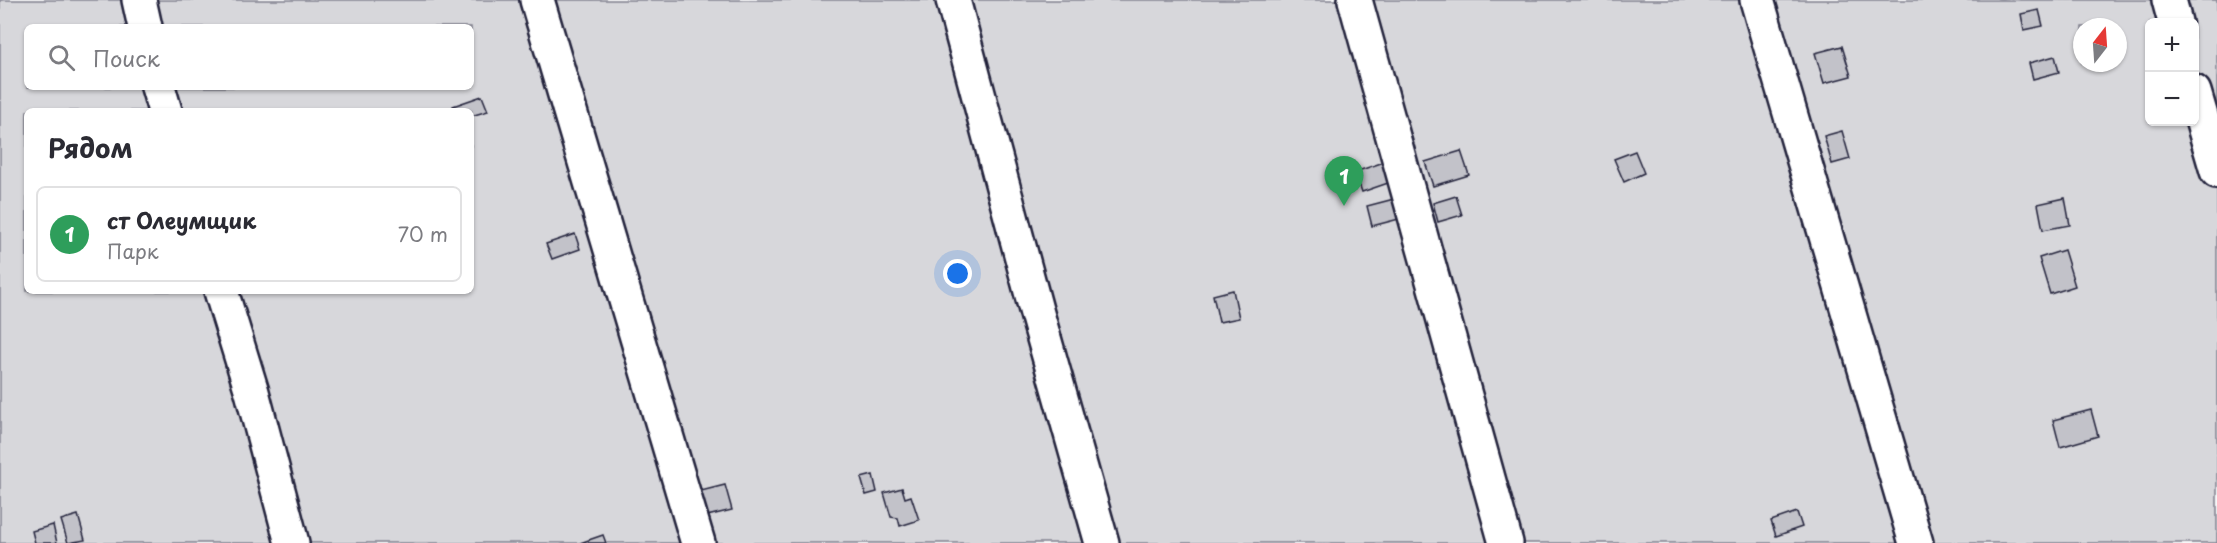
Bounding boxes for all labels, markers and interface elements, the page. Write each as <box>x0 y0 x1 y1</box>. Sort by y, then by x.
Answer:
north arrow <box>2073 18 2127 72</box>
map controls <box>2145 18 2199 126</box>
button: + <box>2145 18 2199 72</box>
search box <box>24 24 474 90</box>
icon: search <box>45 41 78 74</box>
text: Поиск <box>93 41 160 74</box>
button: − <box>2145 72 2199 126</box>
text: Рядом <box>48 128 133 167</box>
pin: 1 <box>1324 156 1364 206</box>
text: ст Олеумщик <box>107 203 256 236</box>
text: 1 <box>65 219 74 249</box>
text: 70 m <box>398 219 448 249</box>
text: Парк <box>107 236 159 266</box>
your location <box>943 259 972 288</box>

